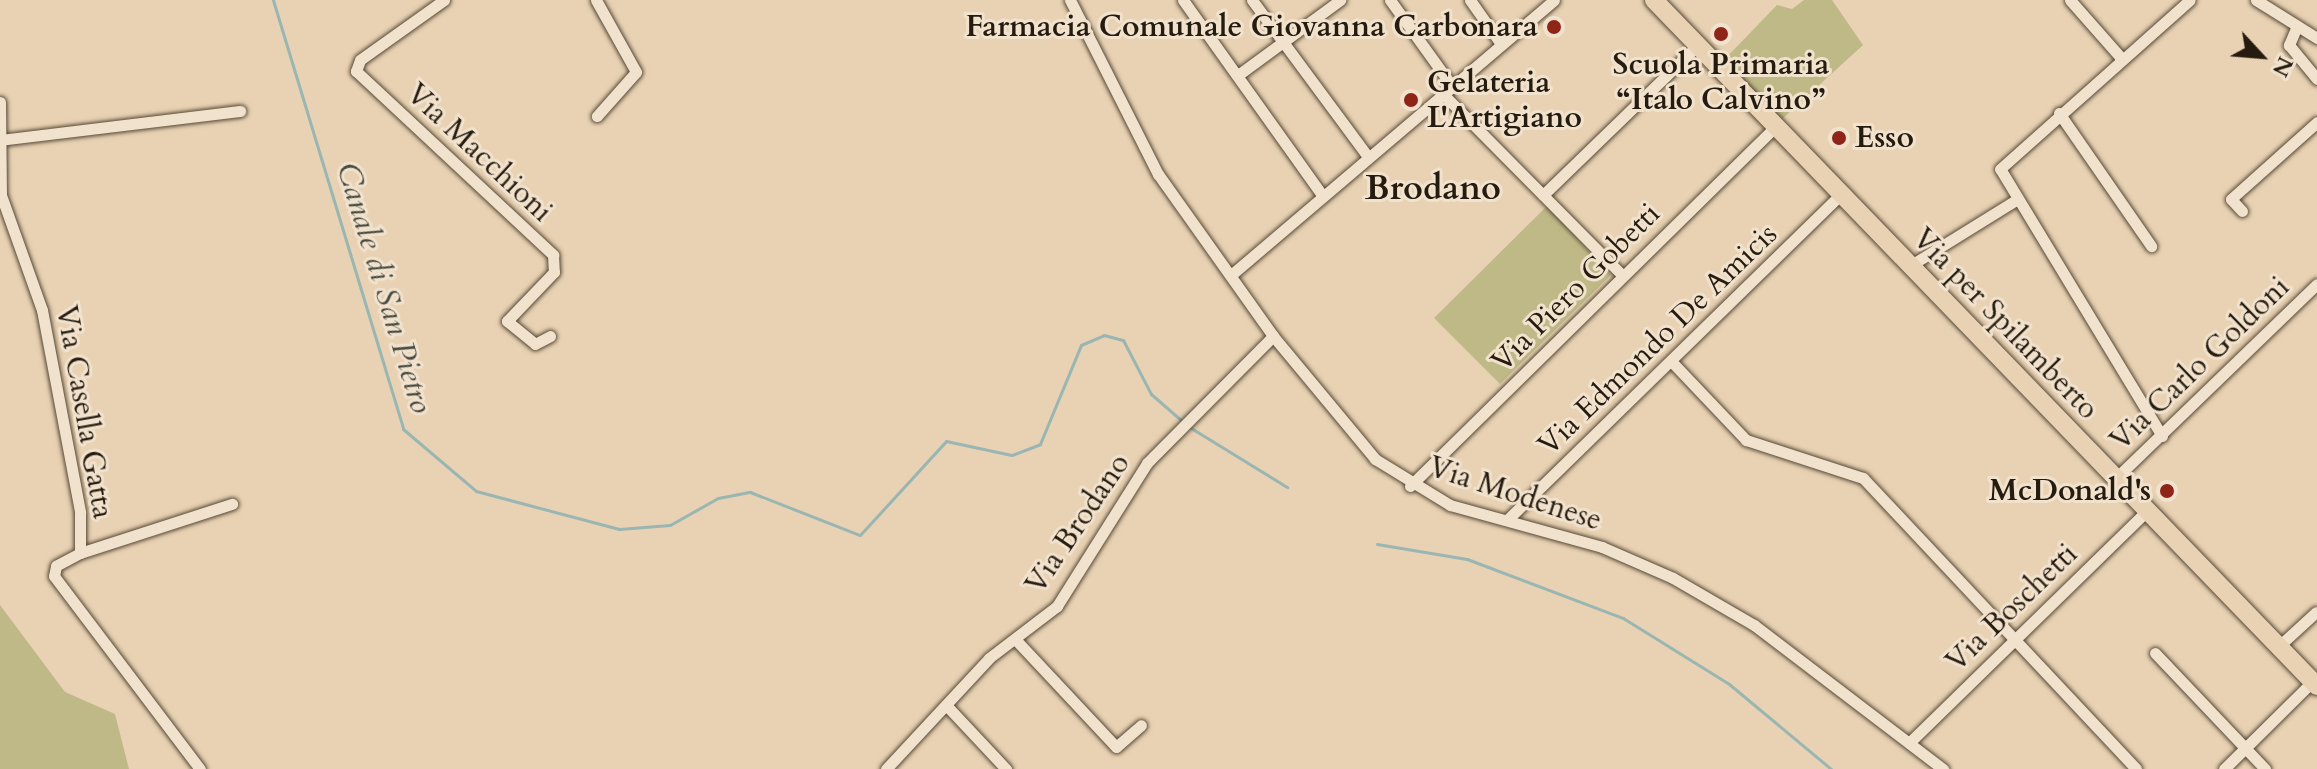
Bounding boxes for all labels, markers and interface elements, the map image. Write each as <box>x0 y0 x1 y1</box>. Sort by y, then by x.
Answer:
place label: Farmacia Comunale Giovanna Carbonara <box>965 9 1538 45</box>
north arrow <box>2221 16 2301 96</box>
marker: Farmacia Comunale Giovanna Carbonara <box>1545 18 1563 36</box>
marker: Scuola Primaria “Italo Calvino” <box>1712 25 1730 43</box>
place label: Scuola Primaria “Italo Calvino” <box>1613 47 1829 118</box>
text: N <box>2265 51 2300 82</box>
place label: Gelateria L'Artigiano <box>1427 65 1582 136</box>
street label: Via Macchioni <box>398 76 560 230</box>
marker: Gelateria L'Artigiano <box>1402 91 1420 109</box>
place label: Esso <box>1855 120 1914 156</box>
marker: Esso <box>1830 129 1848 147</box>
water label: Canale di San Pietro <box>328 158 440 418</box>
district label: Brodano <box>1365 169 1501 209</box>
street label: Via Piero Gobetti <box>1484 196 1668 380</box>
street label: Via Edmondo De Amicis <box>1531 217 1785 463</box>
street label: Via per Spilamberto <box>1905 221 2105 427</box>
street label: Via Carlo Goldoni <box>2103 269 2297 459</box>
street label: Via Casella Gatta <box>48 303 120 521</box>
street label: Via Brodano <box>1018 447 1138 601</box>
street label: Via Modenese <box>1424 449 1606 539</box>
place label: McDonald's <box>1989 473 2151 509</box>
marker: McDonald's <box>2158 482 2176 500</box>
street label: Via Boschetti <box>1939 536 2085 680</box>

